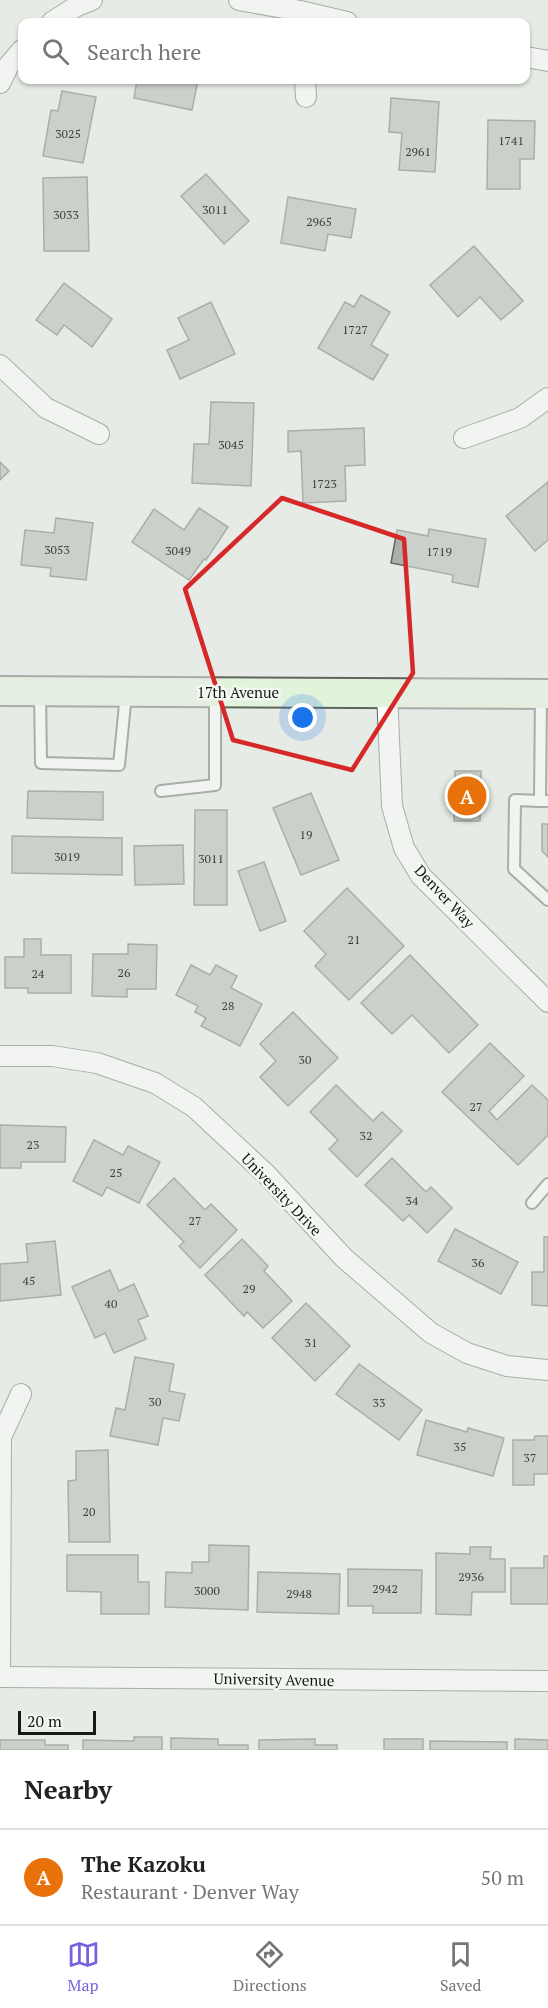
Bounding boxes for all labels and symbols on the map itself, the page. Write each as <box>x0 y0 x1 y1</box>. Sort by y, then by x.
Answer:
house number: 3025 <box>55 126 81 141</box>
house number: 1741 <box>498 133 524 148</box>
house number: 2961 <box>405 144 431 159</box>
house number: 3011 <box>202 202 228 217</box>
house number: 3033 <box>53 207 79 222</box>
house number: 2965 <box>306 214 332 229</box>
house number: 1727 <box>342 322 368 337</box>
house number: 3045 <box>218 437 244 452</box>
house number: 1723 <box>311 476 337 491</box>
house number: 3053 <box>44 542 70 557</box>
house number: 3049 <box>165 543 191 558</box>
house number: 1719 <box>426 544 452 559</box>
street label: 17th Avenue <box>197 682 279 702</box>
your location <box>288 703 317 732</box>
pin: A <box>448 774 486 818</box>
house number: 19 <box>300 827 312 842</box>
house number: 3019 <box>54 849 80 864</box>
house number: 3011 <box>198 851 224 866</box>
street label: Denver Way <box>411 860 480 932</box>
house number: 21 <box>348 932 360 947</box>
house number: 26 <box>118 965 131 980</box>
house number: 24 <box>32 966 45 981</box>
house number: 28 <box>222 998 234 1013</box>
house number: 30 <box>299 1052 311 1067</box>
house number: 27 <box>470 1099 482 1114</box>
house number: 32 <box>360 1128 372 1143</box>
house number: 23 <box>27 1137 39 1152</box>
street label: University Drive <box>237 1148 327 1240</box>
house number: 25 <box>110 1165 122 1180</box>
house number: 34 <box>406 1193 419 1208</box>
house number: 27 <box>189 1213 201 1228</box>
house number: 36 <box>472 1255 485 1270</box>
house number: 45 <box>23 1273 35 1288</box>
house number: 29 <box>243 1281 255 1296</box>
house number: 40 <box>105 1296 117 1311</box>
house number: 31 <box>305 1335 317 1350</box>
house number: 30 <box>149 1394 161 1409</box>
house number: 33 <box>373 1395 385 1410</box>
house number: 35 <box>454 1439 466 1454</box>
house number: 37 <box>524 1450 536 1465</box>
house number: 20 <box>83 1504 95 1519</box>
house number: 2936 <box>458 1569 484 1584</box>
house number: 2942 <box>372 1581 398 1596</box>
house number: 3000 <box>194 1583 220 1598</box>
house number: 2948 <box>286 1586 312 1601</box>
street label: University Avenue <box>213 1668 335 1690</box>
scale bar <box>18 1708 96 1736</box>

